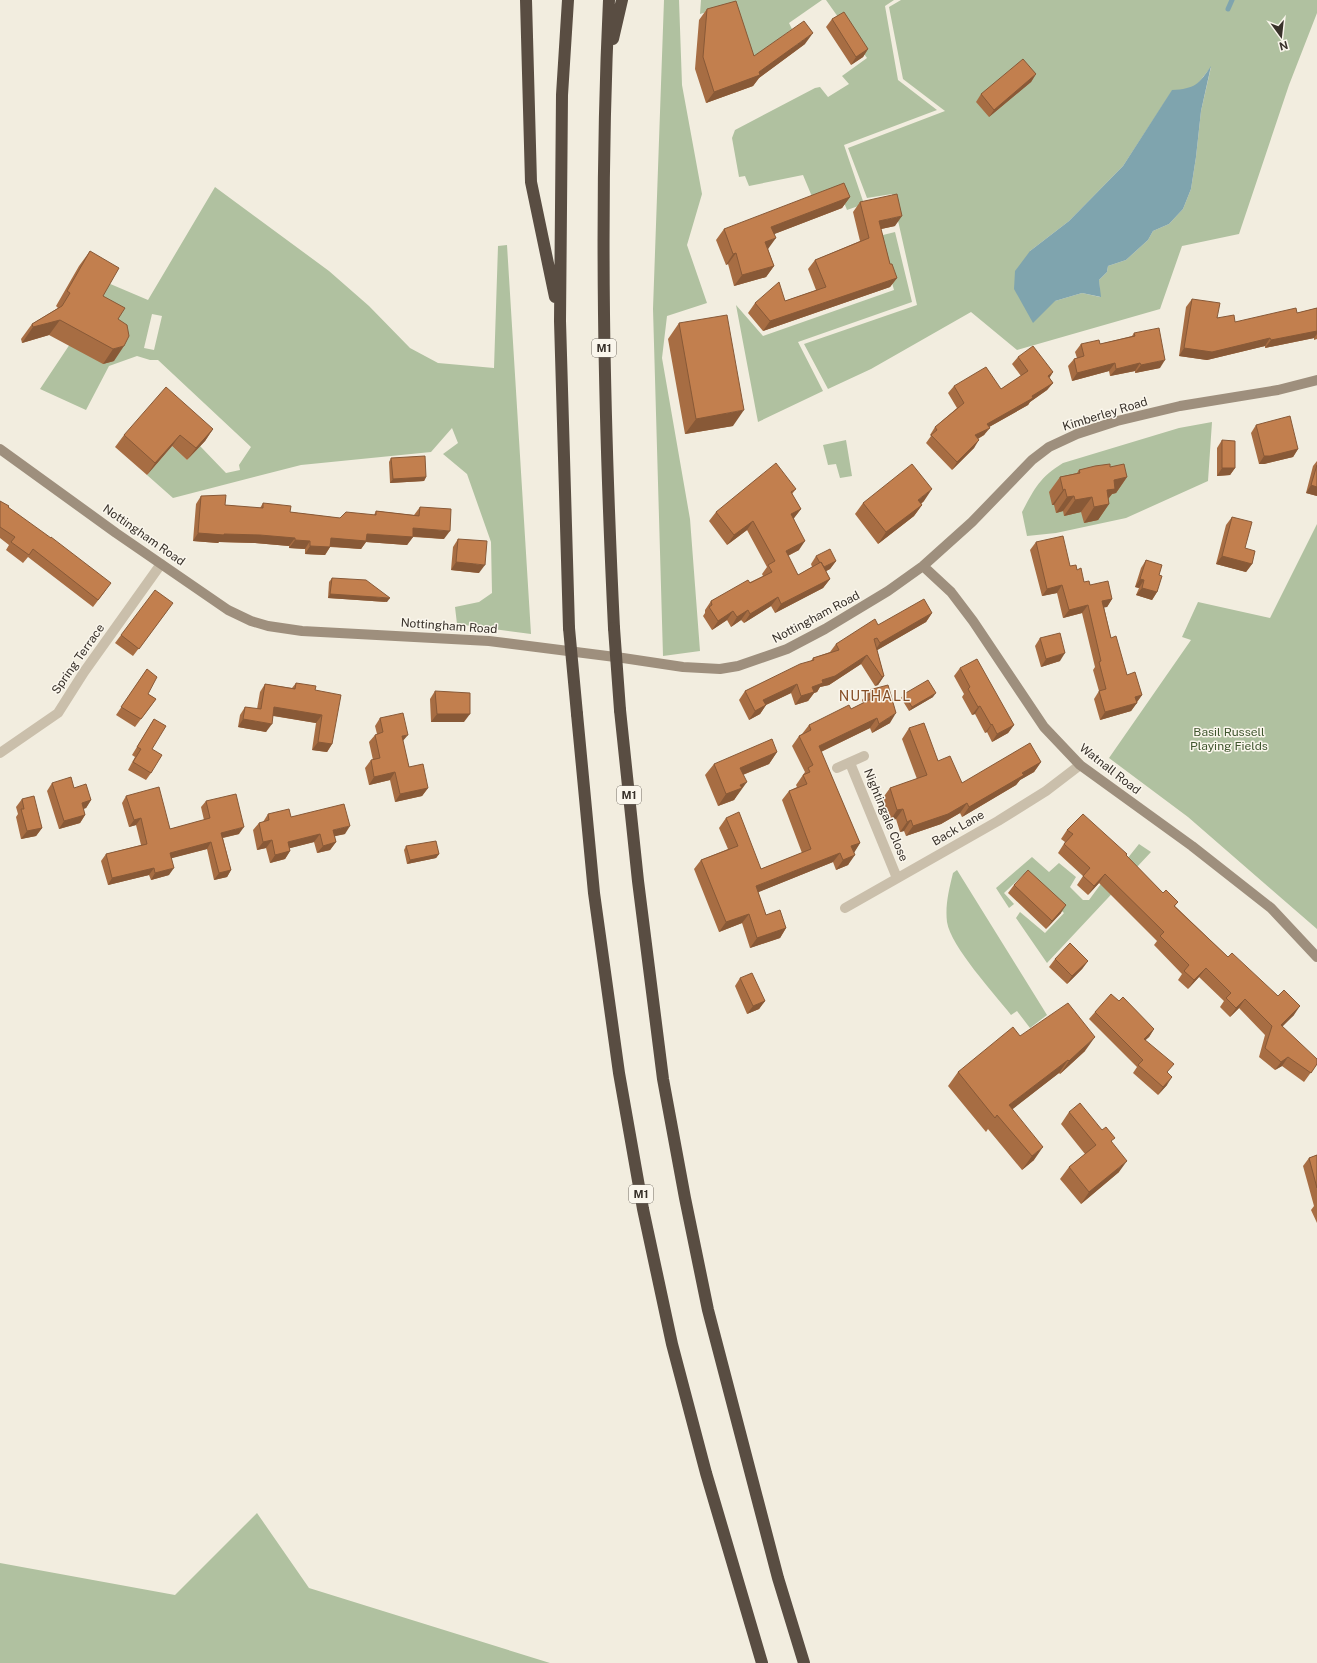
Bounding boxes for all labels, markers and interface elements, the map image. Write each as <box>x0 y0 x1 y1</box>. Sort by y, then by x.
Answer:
north arrow <box>1261 16 1301 56</box>
text: N <box>1278 39 1289 53</box>
road number: M1 <box>592 339 616 357</box>
street label: Kimberley Road <box>1061 394 1149 434</box>
street label: Nottingham Road <box>100 501 188 569</box>
street label: Nottingham Road <box>770 588 862 646</box>
street label: Nottingham Road <box>400 616 498 636</box>
street label: Spring Terrace <box>49 621 107 697</box>
district label: NUTHALL <box>839 688 911 704</box>
park label: Basil Russell Playing Fields <box>1190 725 1268 753</box>
street label: Watnall Road <box>1077 741 1143 797</box>
street label: Nightingale Close <box>861 767 911 864</box>
road number: M1 <box>617 786 641 804</box>
street label: Back Lane <box>929 807 987 849</box>
road number: M1 <box>629 1185 653 1203</box>

